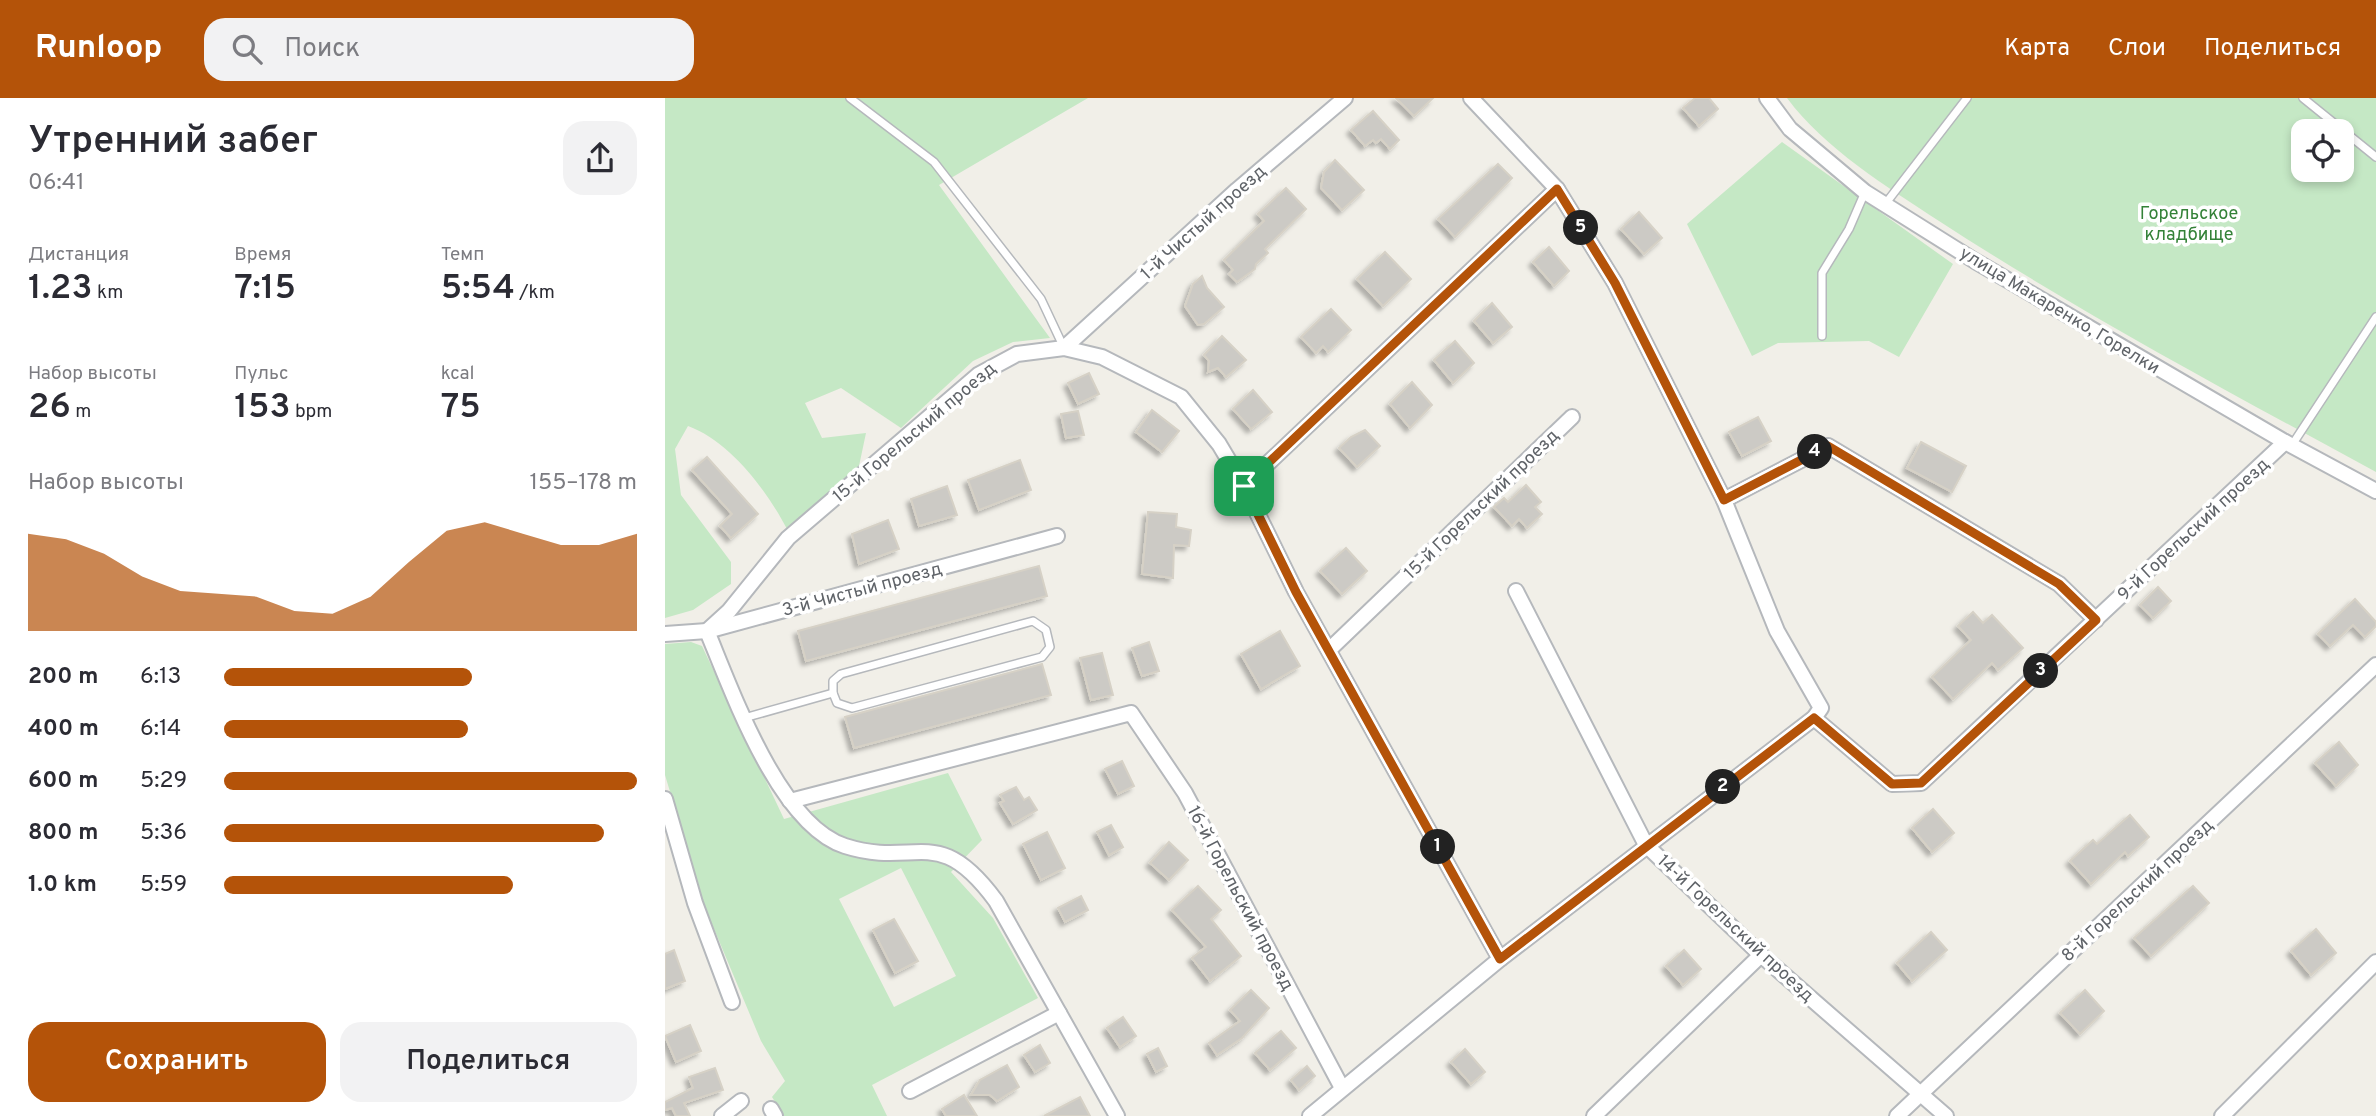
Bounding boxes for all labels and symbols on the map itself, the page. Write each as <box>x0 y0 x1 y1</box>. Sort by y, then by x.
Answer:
street label: 1-й Чистый проезд <box>1136 161 1272 286</box>
park label: Горельское кладбище <box>2140 203 2238 247</box>
pin: 5 <box>1563 211 1599 246</box>
street label: улица Макаренко, Горелки <box>1955 242 2164 380</box>
street label: 15-й Горельский проезд <box>828 358 1002 508</box>
street label: 15-й Горельский проезд <box>1400 425 1564 585</box>
pin: 4 <box>1797 434 1833 470</box>
street label: 9-й Горельский проезд <box>2113 454 2275 607</box>
pin <box>1214 456 1274 516</box>
street label: 3-й Чистый проезд <box>780 558 945 623</box>
pin: 3 <box>2023 654 2059 688</box>
pin: 2 <box>1705 770 1741 804</box>
street label: 16-й Горельский проезд <box>1181 802 1298 995</box>
street label: 8-й Горельский проезд <box>2057 815 2219 968</box>
pin: 1 <box>1421 830 1455 864</box>
street label: 14-й Горельский проезд <box>1652 850 1818 1008</box>

